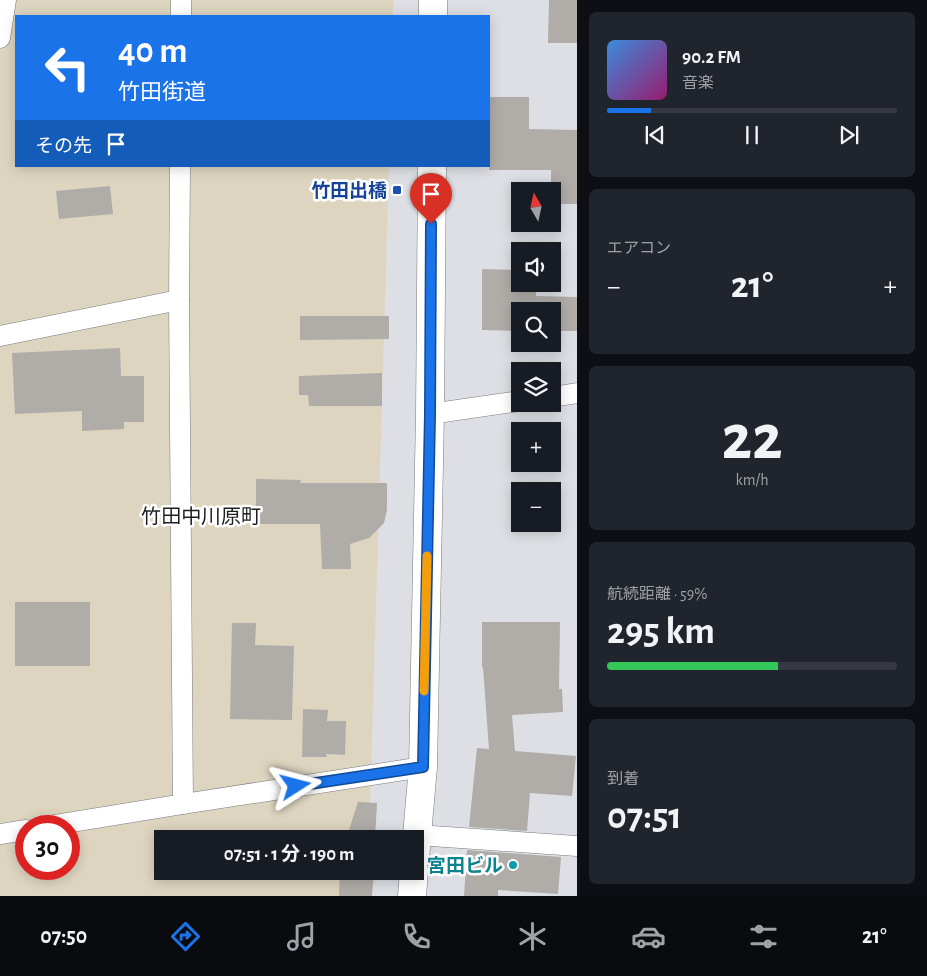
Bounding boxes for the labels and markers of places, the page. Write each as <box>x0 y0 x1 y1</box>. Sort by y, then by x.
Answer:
pin <box>410 173 452 224</box>
place label: 竹田出橋 <box>311 181 387 201</box>
marker: 竹田出橋 <box>391 184 403 196</box>
place label: 宮田ビル <box>427 855 503 876</box>
marker: 宮田ビル <box>507 859 519 871</box>

